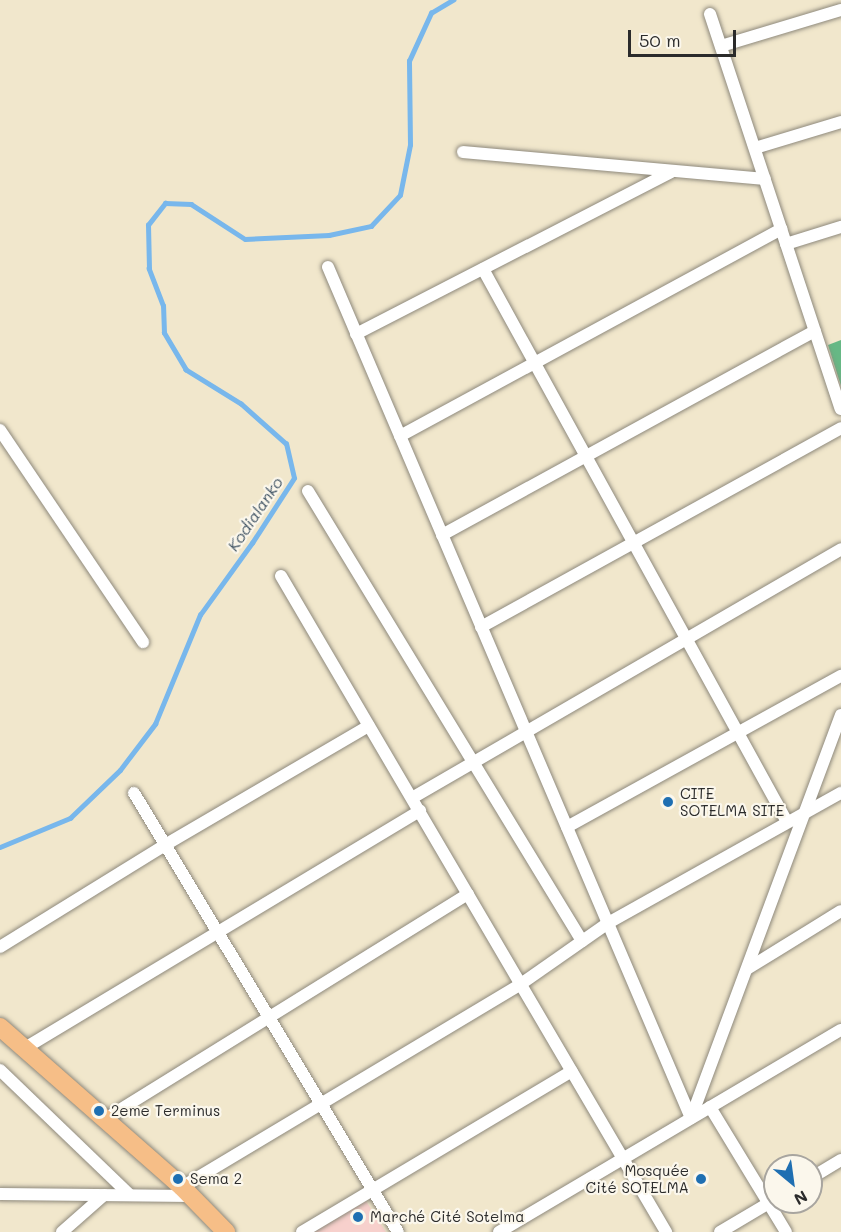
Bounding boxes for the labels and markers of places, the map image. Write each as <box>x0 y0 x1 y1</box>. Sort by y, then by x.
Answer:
place label: CITE SOTELMA SITE <box>680 784 784 819</box>
marker: CITE SOTELMA SITE <box>661 795 675 809</box>
place label: 2eme Terminus <box>111 1102 220 1120</box>
marker: 2eme Terminus <box>92 1104 106 1118</box>
place label: Mosquée Cité SOTELMA <box>586 1161 689 1196</box>
place label: Sema 2 <box>190 1170 242 1188</box>
marker: Sema 2 <box>171 1172 185 1186</box>
marker: Mosquée Cité SOTELMA <box>694 1172 708 1186</box>
place label: Marché Cité Sotelma <box>370 1208 524 1226</box>
marker: Marché Cité Sotelma <box>351 1210 365 1224</box>

